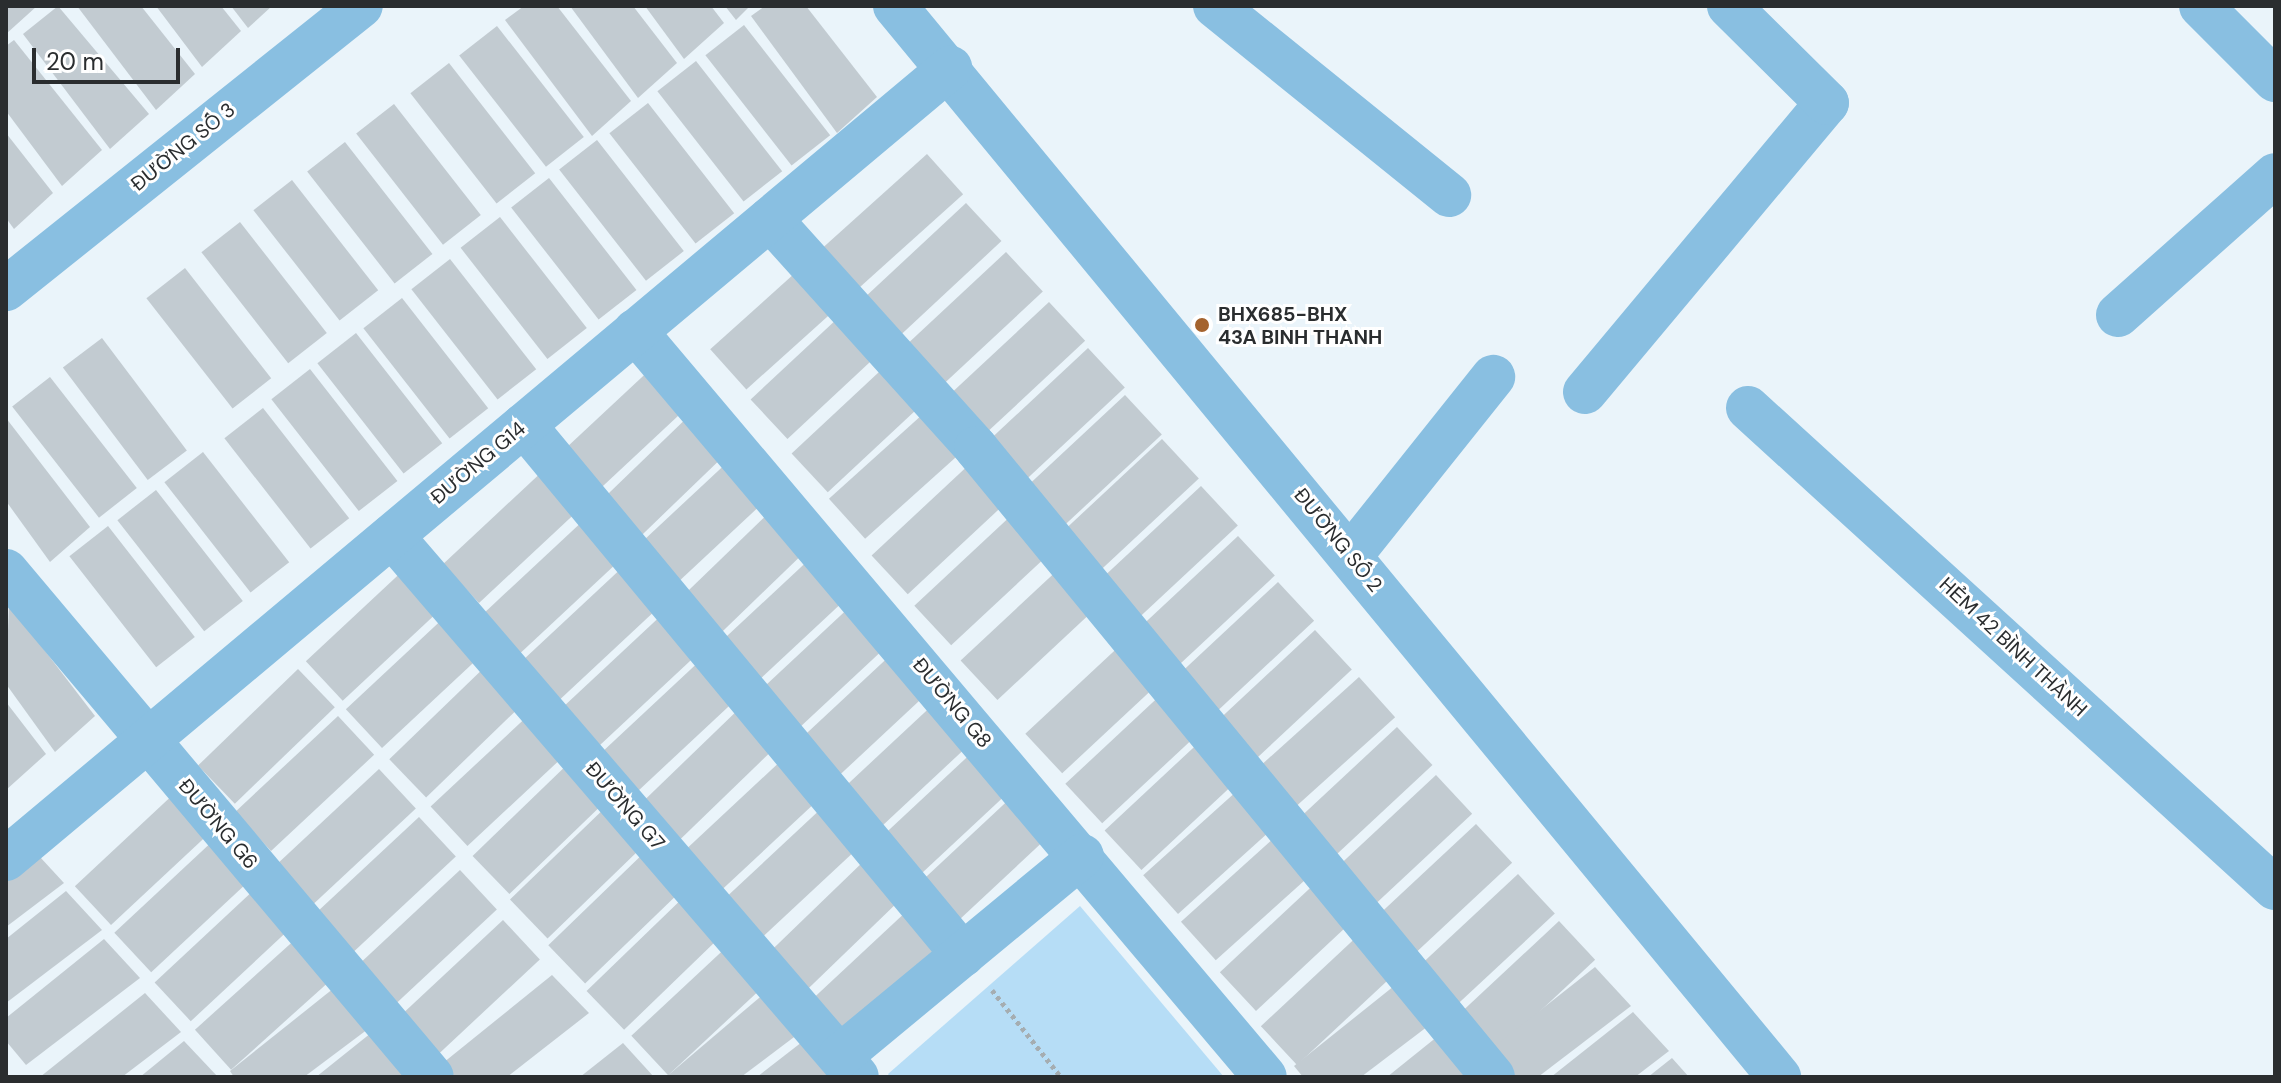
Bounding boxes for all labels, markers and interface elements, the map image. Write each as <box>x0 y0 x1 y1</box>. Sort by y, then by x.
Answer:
scale bar <box>36 32 184 82</box>
text: 20 m <box>46 46 104 77</box>
street label: ĐƯỜNG SỐ 3 <box>126 98 240 196</box>
place label: BHX685-BHX 43A BINH THANH <box>1218 302 1382 349</box>
marker: BHX685-BHX 43A BINH THANH <box>1193 316 1211 334</box>
street label: ĐƯỜNG G14 <box>426 416 530 510</box>
street label: ĐƯỜNG SỐ 2 <box>1289 483 1387 597</box>
street label: HẺM 42 BÌNH THÀNH <box>1934 572 2092 722</box>
street label: ĐƯỜNG G8 <box>907 653 997 753</box>
street label: ĐƯỜNG G7 <box>580 757 670 855</box>
street label: ĐƯỜNG G6 <box>173 774 263 874</box>

